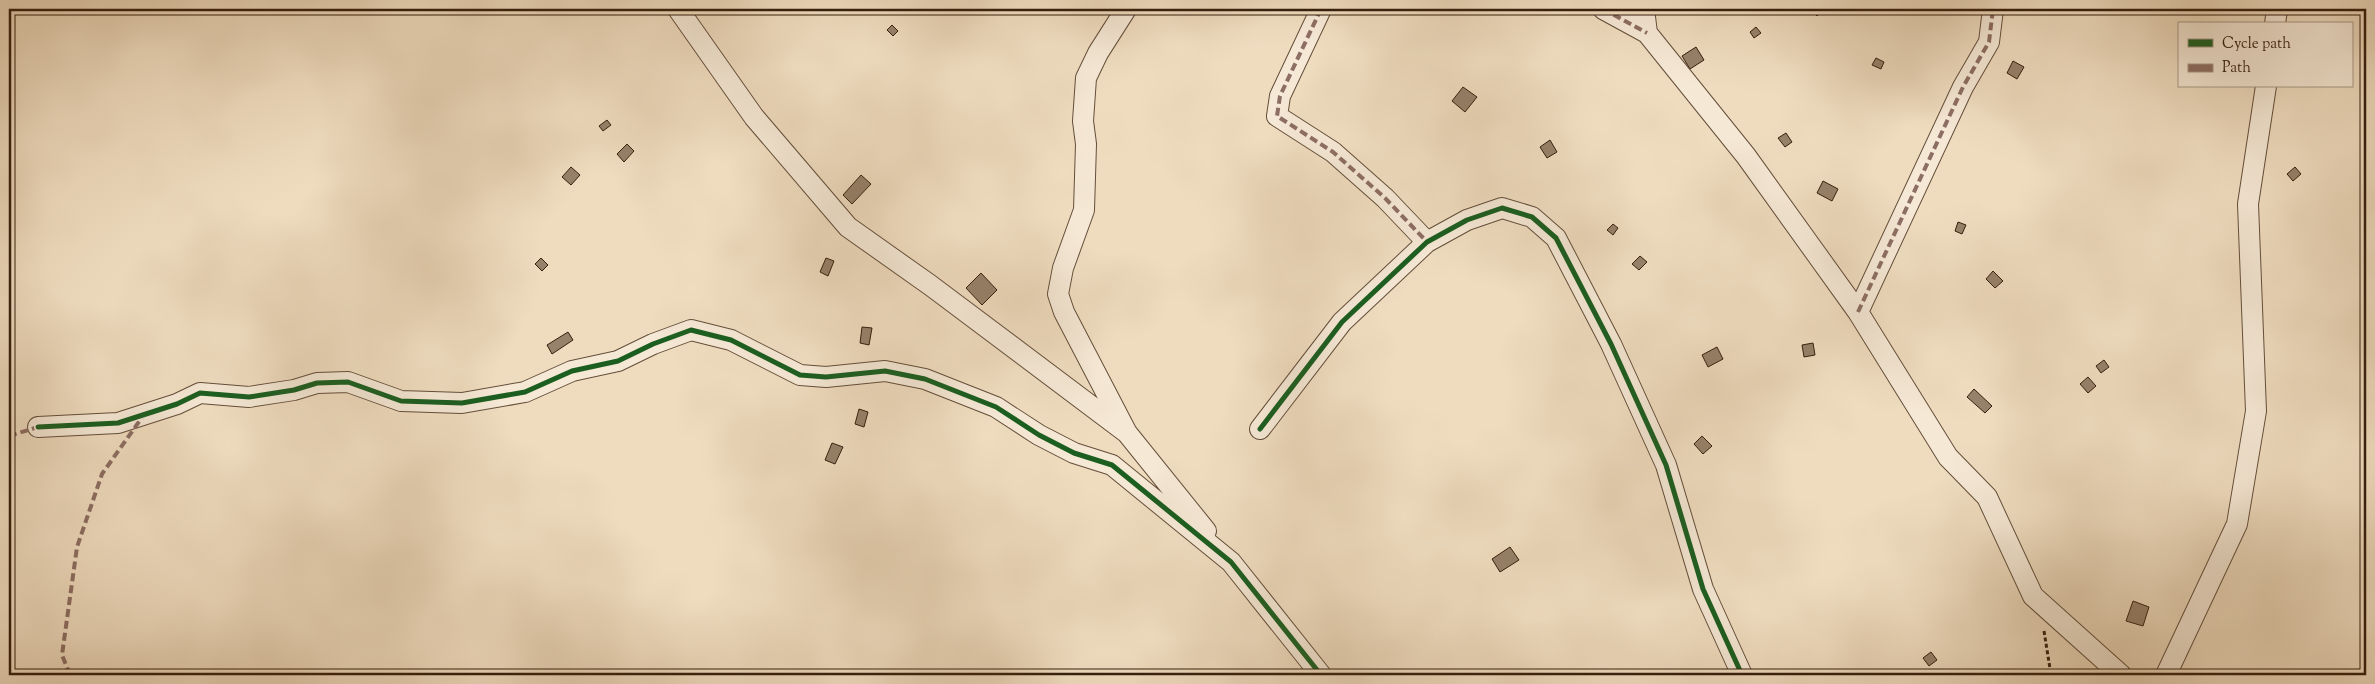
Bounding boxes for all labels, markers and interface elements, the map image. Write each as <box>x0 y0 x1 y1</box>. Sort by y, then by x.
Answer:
legend <box>2178 22 2352 88</box>
text: Cycle path <box>2222 34 2291 55</box>
text: Path <box>2222 58 2251 79</box>

